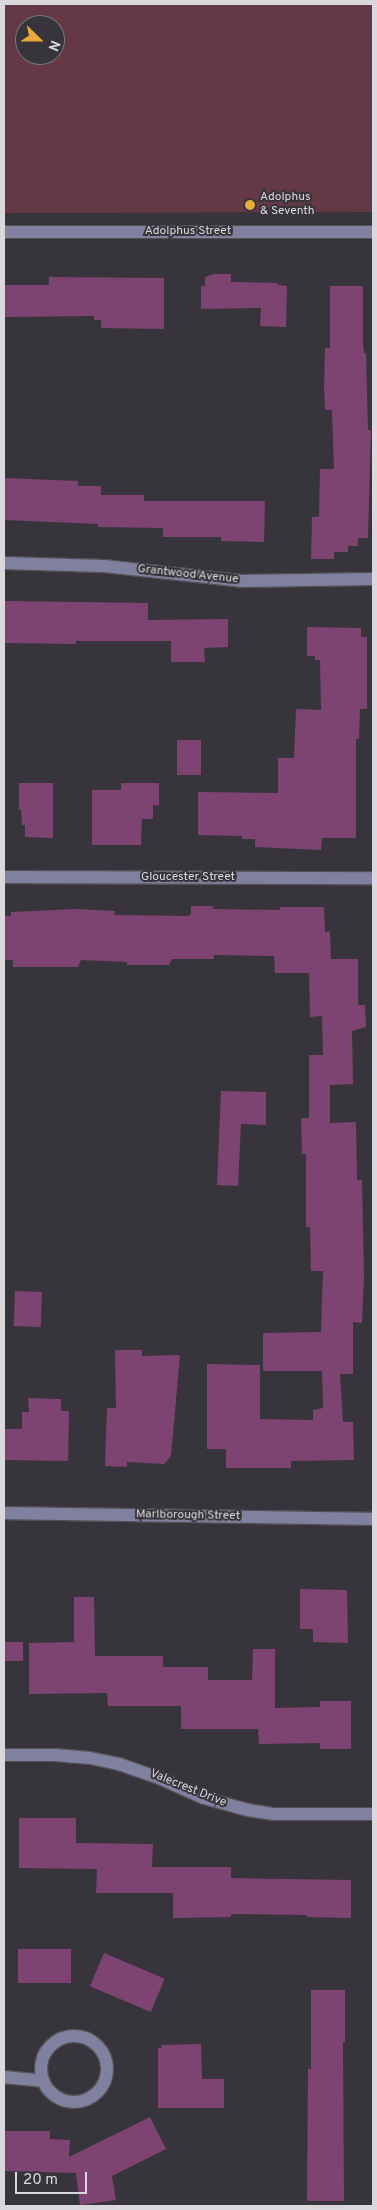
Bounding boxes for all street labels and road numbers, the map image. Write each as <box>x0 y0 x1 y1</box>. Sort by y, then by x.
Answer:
street label: Adolphus Street <box>145 225 231 239</box>
street label: Grantwood Avenue <box>137 563 239 587</box>
street label: Gloucester Street <box>141 871 235 885</box>
street label: Marlborough Street <box>136 1508 240 1524</box>
street label: Valecrest Drive <box>148 1767 228 1811</box>

